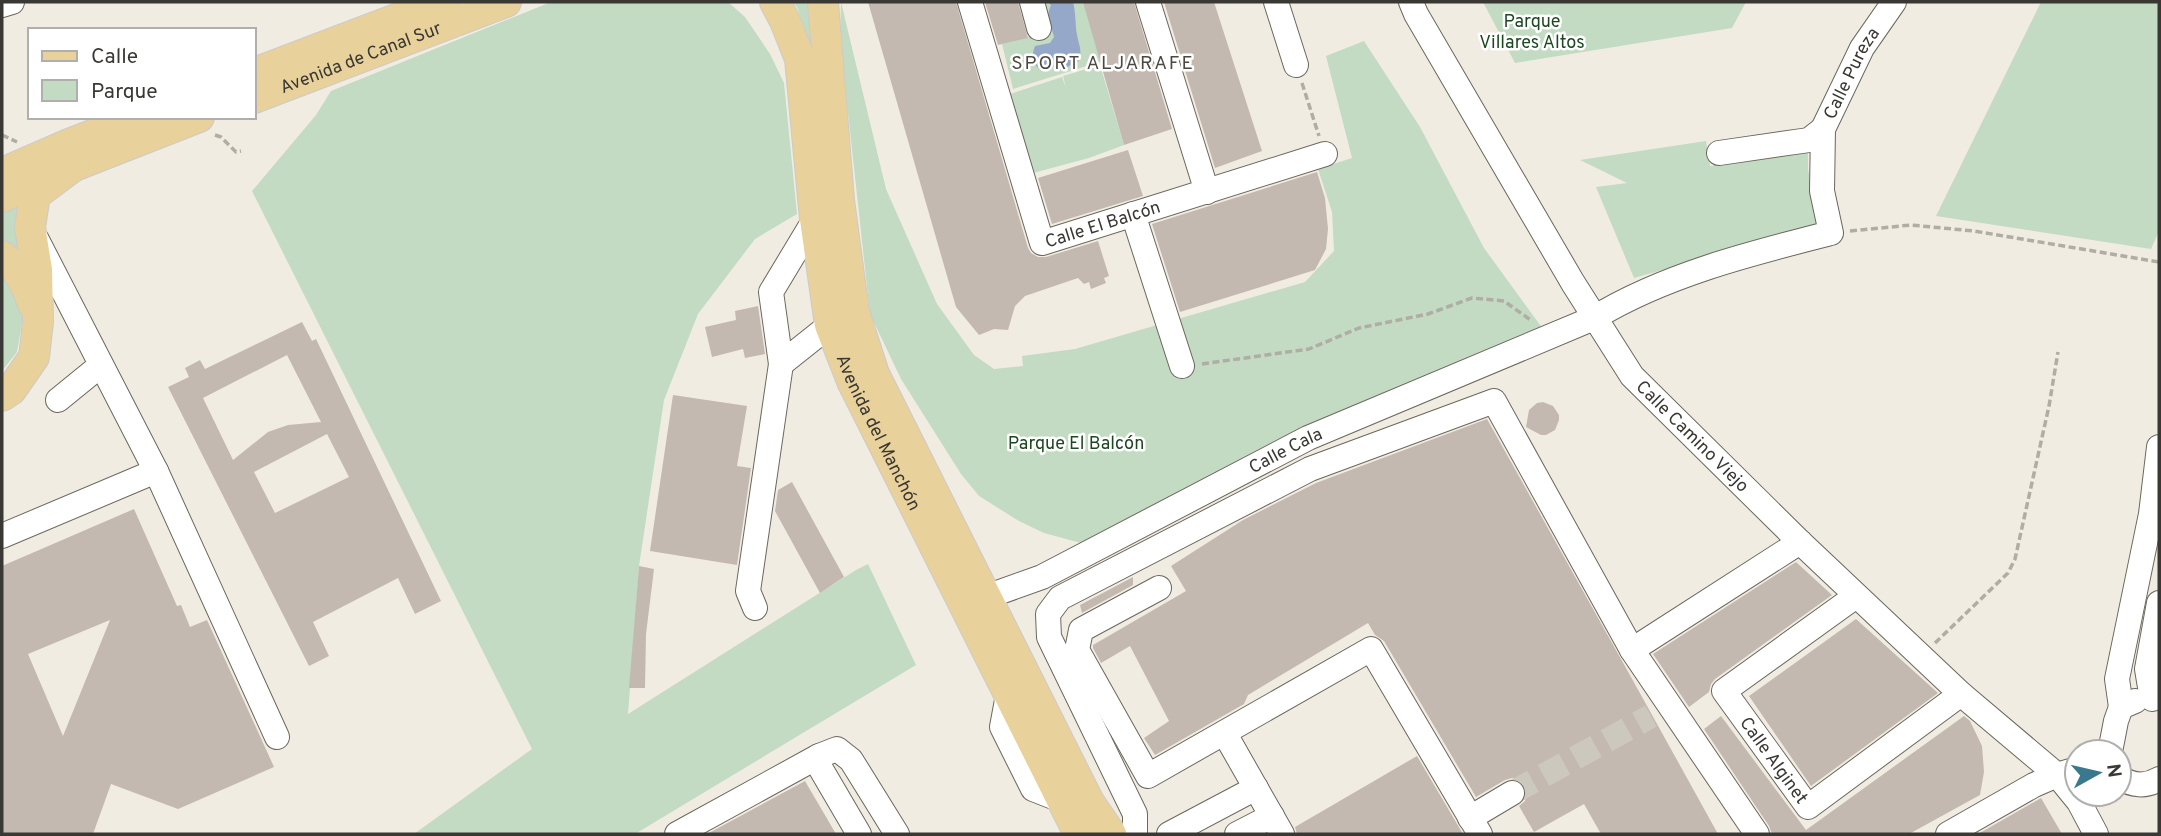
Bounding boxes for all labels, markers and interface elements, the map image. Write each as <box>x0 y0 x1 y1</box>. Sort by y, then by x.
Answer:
park label: Parque Villares Altos <box>1479 11 1585 55</box>
street label: Avenida de Canal Sur <box>277 18 445 100</box>
street label: Calle Pureza <box>1819 24 1886 124</box>
legend <box>28 28 256 119</box>
text: Calle <box>91 44 138 71</box>
district label: SPORT ALJARAFE <box>1011 52 1195 76</box>
text: Parque <box>91 79 158 106</box>
street label: Calle El Balcón <box>1042 196 1164 254</box>
street label: Avenida del Manchón <box>830 351 925 515</box>
street label: Calle Camino Viejo <box>1630 376 1753 498</box>
street label: Calle Cala <box>1245 423 1326 480</box>
park label: Parque El Balcón <box>1008 433 1144 456</box>
street label: Calle Alginet <box>1734 713 1812 809</box>
north arrow <box>2063 738 2133 808</box>
text: N <box>2100 762 2126 779</box>

